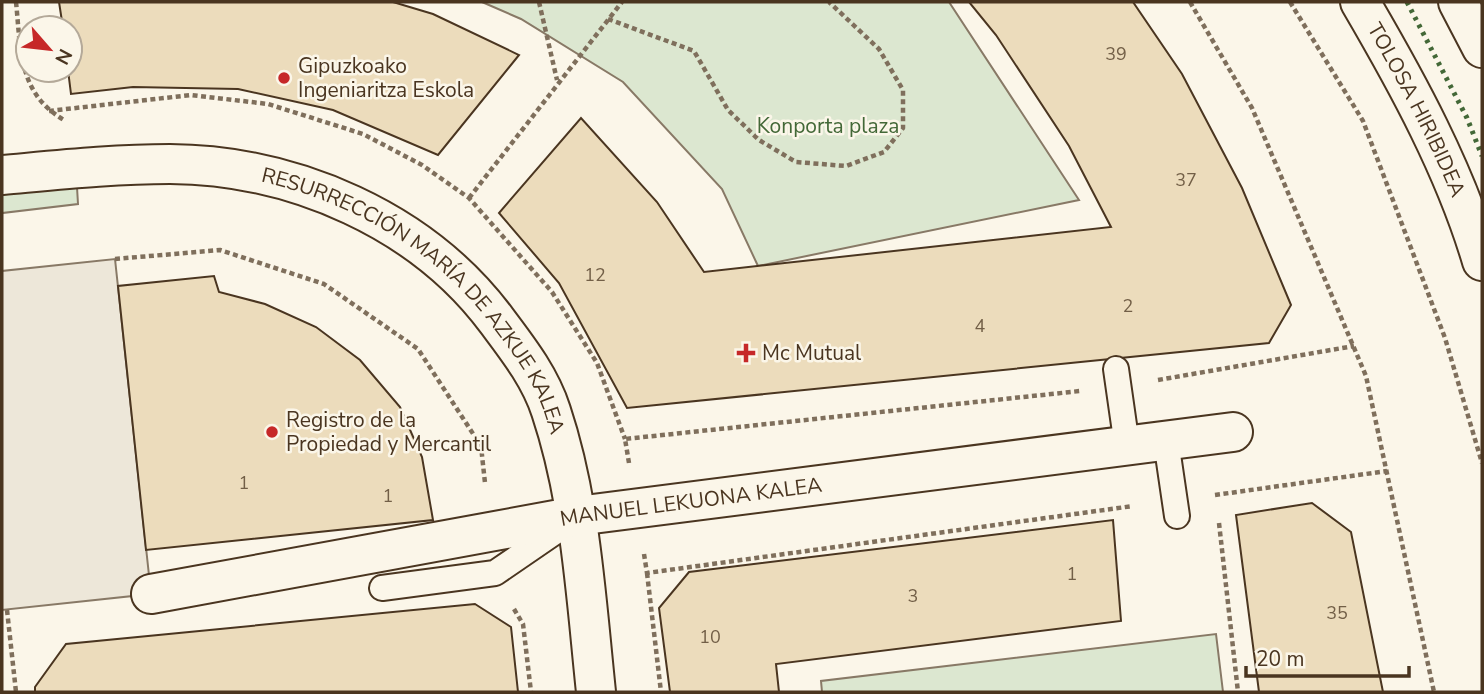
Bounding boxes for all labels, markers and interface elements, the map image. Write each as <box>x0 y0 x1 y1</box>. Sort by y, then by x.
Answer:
north arrow <box>14 14 84 84</box>
street label: TOLOSA HIRIBIDEA <box>1361 18 1472 201</box>
house number: 39 <box>1105 42 1127 66</box>
text: N <box>48 44 78 69</box>
place label: Gipuzkoako Ingeniaritza Eskola <box>298 52 474 104</box>
marker: Gipuzkoako Ingeniaritza Eskola <box>276 70 292 86</box>
park label: Konporta plaza <box>757 112 899 140</box>
street label: RESURRECCIÓN MARÍA DE AZKUE KALEA <box>259 161 571 437</box>
house number: 37 <box>1175 168 1197 192</box>
house number: 12 <box>584 263 606 287</box>
house number: 2 <box>1123 294 1133 318</box>
house number: 4 <box>975 314 986 338</box>
place label: Mc Mutual <box>762 339 862 367</box>
marker: Mc Mutual <box>736 343 756 363</box>
place label: Registro de la Propiedad y Mercantil <box>286 406 492 458</box>
marker: Registro de la Propiedad y Mercantil <box>264 424 280 440</box>
house number: 1 <box>239 471 249 495</box>
street label: MANUEL LEKUONA KALEA <box>558 471 824 533</box>
house number: 1 <box>383 484 393 508</box>
house number: 1 <box>1067 562 1077 586</box>
house number: 3 <box>908 584 918 608</box>
house number: 35 <box>1326 601 1348 625</box>
house number: 10 <box>699 625 721 649</box>
scale bar <box>1246 634 1409 678</box>
text: 20 m <box>1256 645 1305 673</box>

